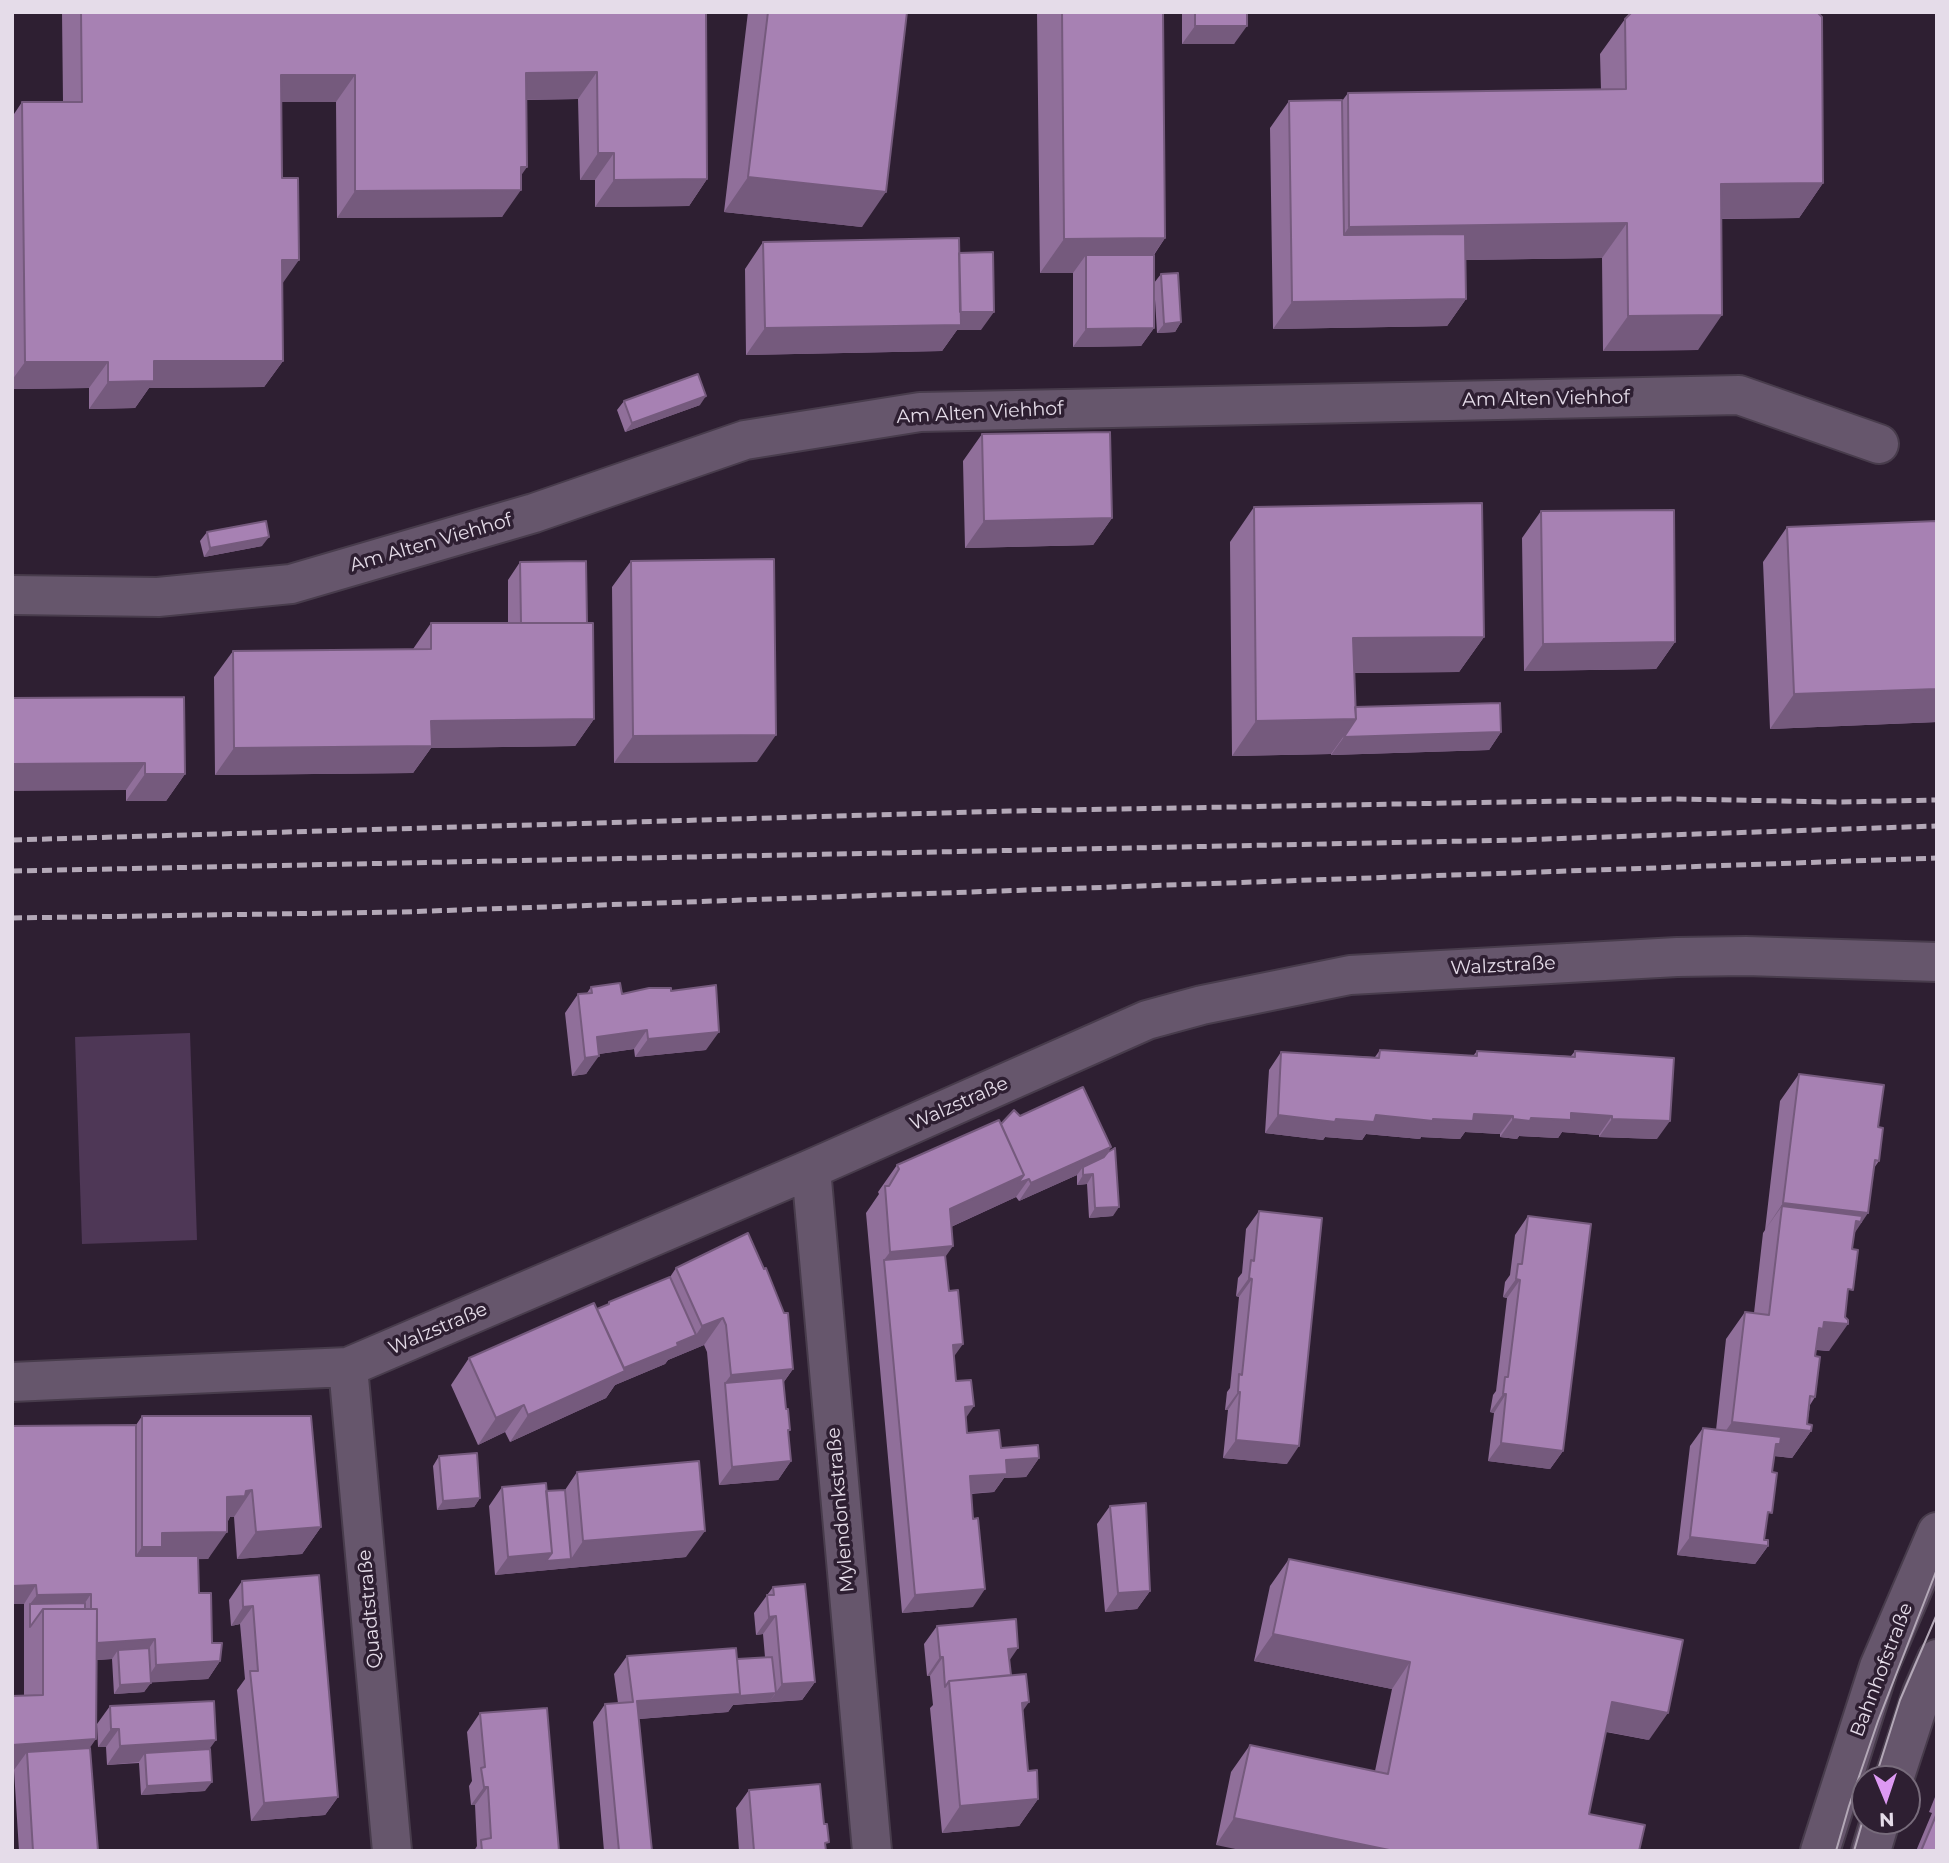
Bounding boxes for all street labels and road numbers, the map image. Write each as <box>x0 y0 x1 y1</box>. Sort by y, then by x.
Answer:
street label: Am Alten Viehhof <box>1462 386 1630 412</box>
street label: Am Alten Viehhof <box>896 397 1064 429</box>
street label: Am Alten Viehhof <box>347 509 515 577</box>
street label: Walzstraße <box>1450 952 1556 980</box>
street label: Walzstraße <box>906 1072 1012 1136</box>
street label: Walzstraße <box>385 1298 491 1360</box>
street label: Mylendonkstraße <box>822 1426 860 1594</box>
street label: Quadtstraße <box>353 1548 387 1670</box>
street label: Bahnhofstraße <box>1846 1600 1918 1740</box>

